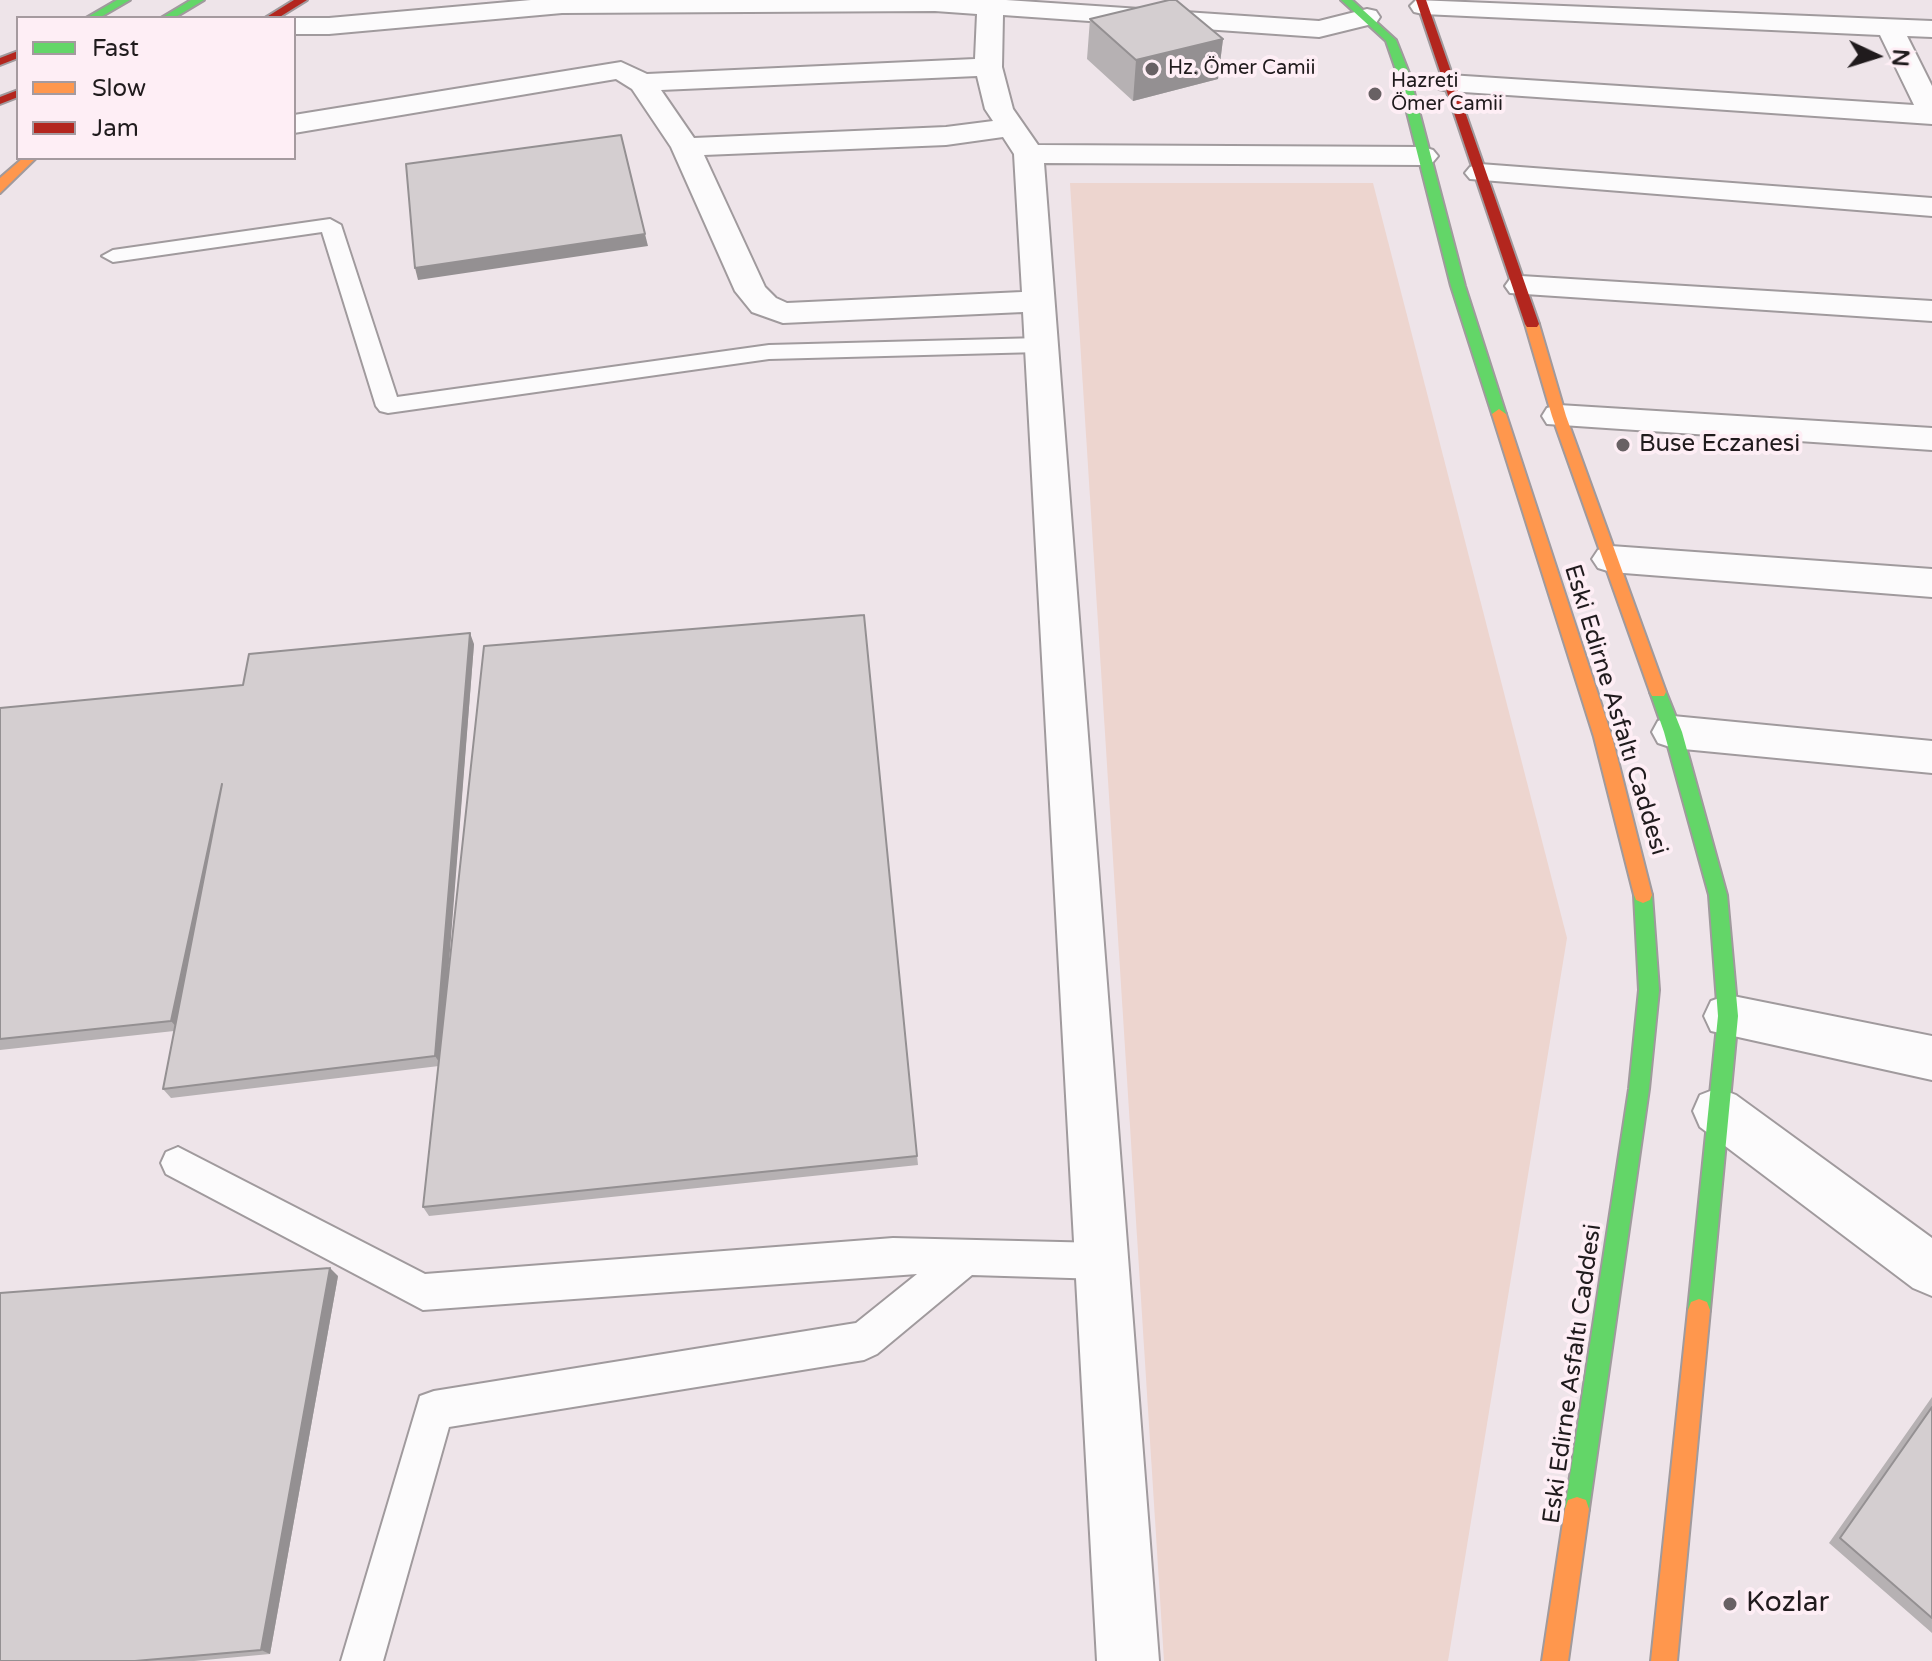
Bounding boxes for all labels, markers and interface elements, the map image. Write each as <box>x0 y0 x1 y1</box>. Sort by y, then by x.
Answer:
legend <box>16 16 296 160</box>
north arrow <box>1836 16 1916 96</box>
text: Fast <box>92 34 139 63</box>
text: N <box>1886 48 1914 67</box>
place label: Hz. Ömer Camii <box>1168 57 1316 81</box>
marker: Hz. Ömer Camii <box>1143 60 1161 78</box>
place label: Hazreti Ömer Camii <box>1391 70 1503 117</box>
text: Slow <box>92 74 146 103</box>
marker: Hazreti Ömer Camii <box>1366 85 1384 103</box>
text: Jam <box>92 114 139 143</box>
place label: Buse Eczanesi <box>1639 431 1800 459</box>
marker: Buse Eczanesi <box>1614 436 1632 454</box>
street label: Eski Edirne Asfaltı Caddesi <box>1557 561 1673 859</box>
street label: Eski Edirne Asfaltı Caddesi <box>1538 1222 1608 1526</box>
place label: Kozlar <box>1746 1587 1829 1621</box>
marker: Kozlar <box>1721 1595 1739 1613</box>

